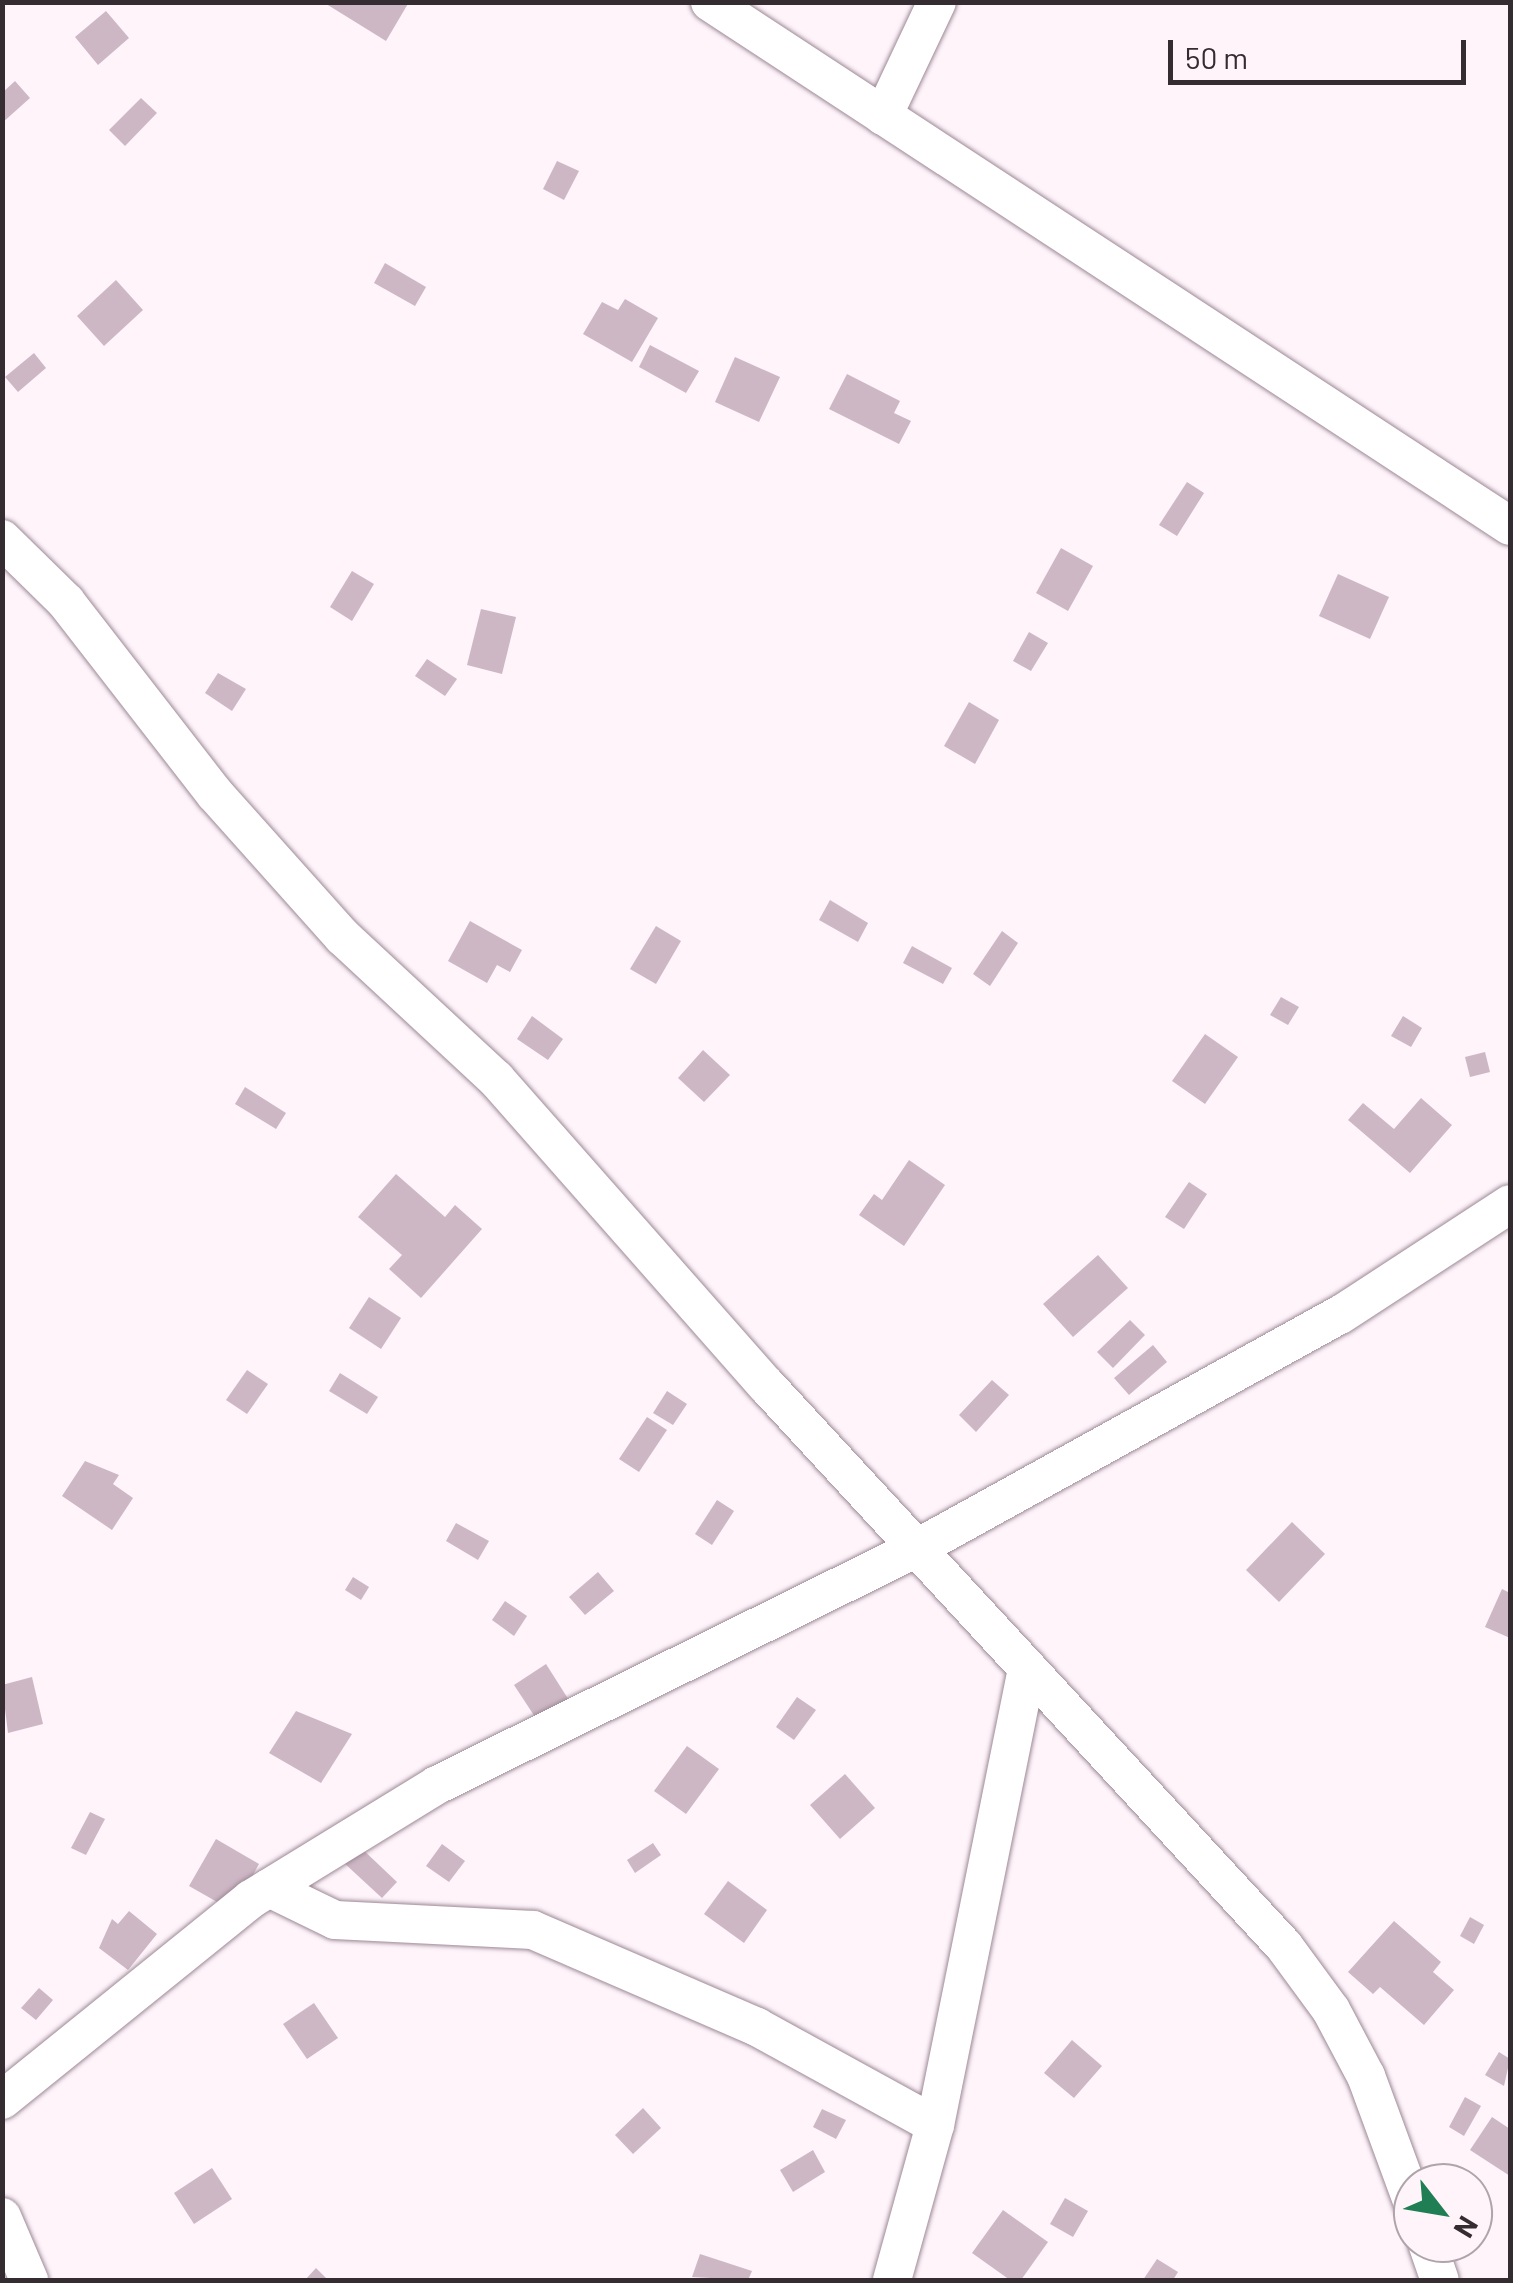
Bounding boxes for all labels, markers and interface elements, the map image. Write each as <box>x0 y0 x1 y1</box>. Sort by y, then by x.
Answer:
scale bar <box>1173 20 1470 82</box>
text: 50 m <box>1185 39 1248 75</box>
north arrow <box>1393 2163 1493 2263</box>
text: N <box>1448 2211 1486 2244</box>

